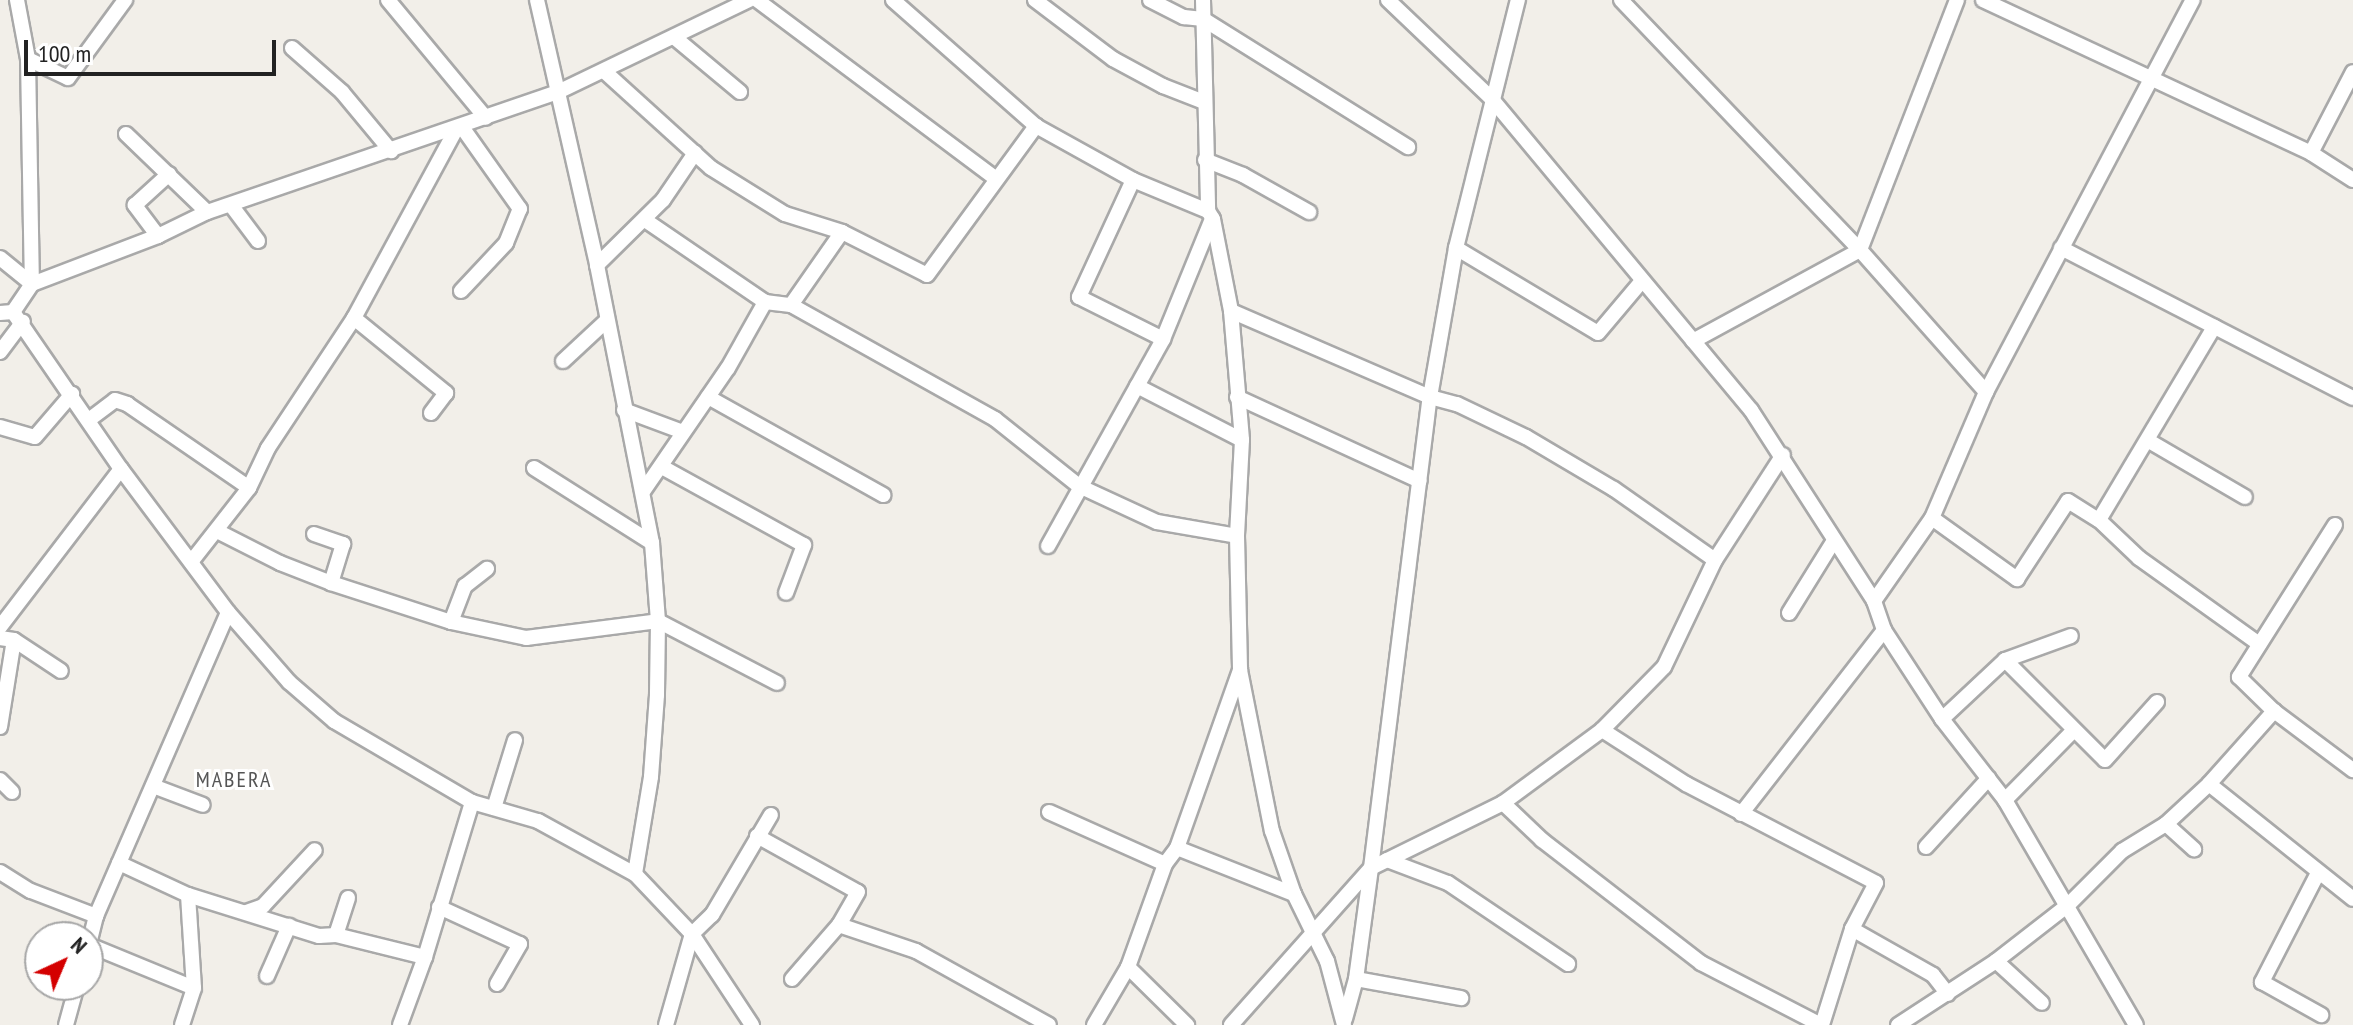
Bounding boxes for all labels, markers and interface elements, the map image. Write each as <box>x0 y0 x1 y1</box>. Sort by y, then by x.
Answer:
scale bar <box>28 24 280 74</box>
text: 100 m <box>38 38 91 69</box>
district label: MABERA <box>196 767 272 793</box>
north arrow <box>24 921 104 1001</box>
text: N <box>65 931 93 959</box>

